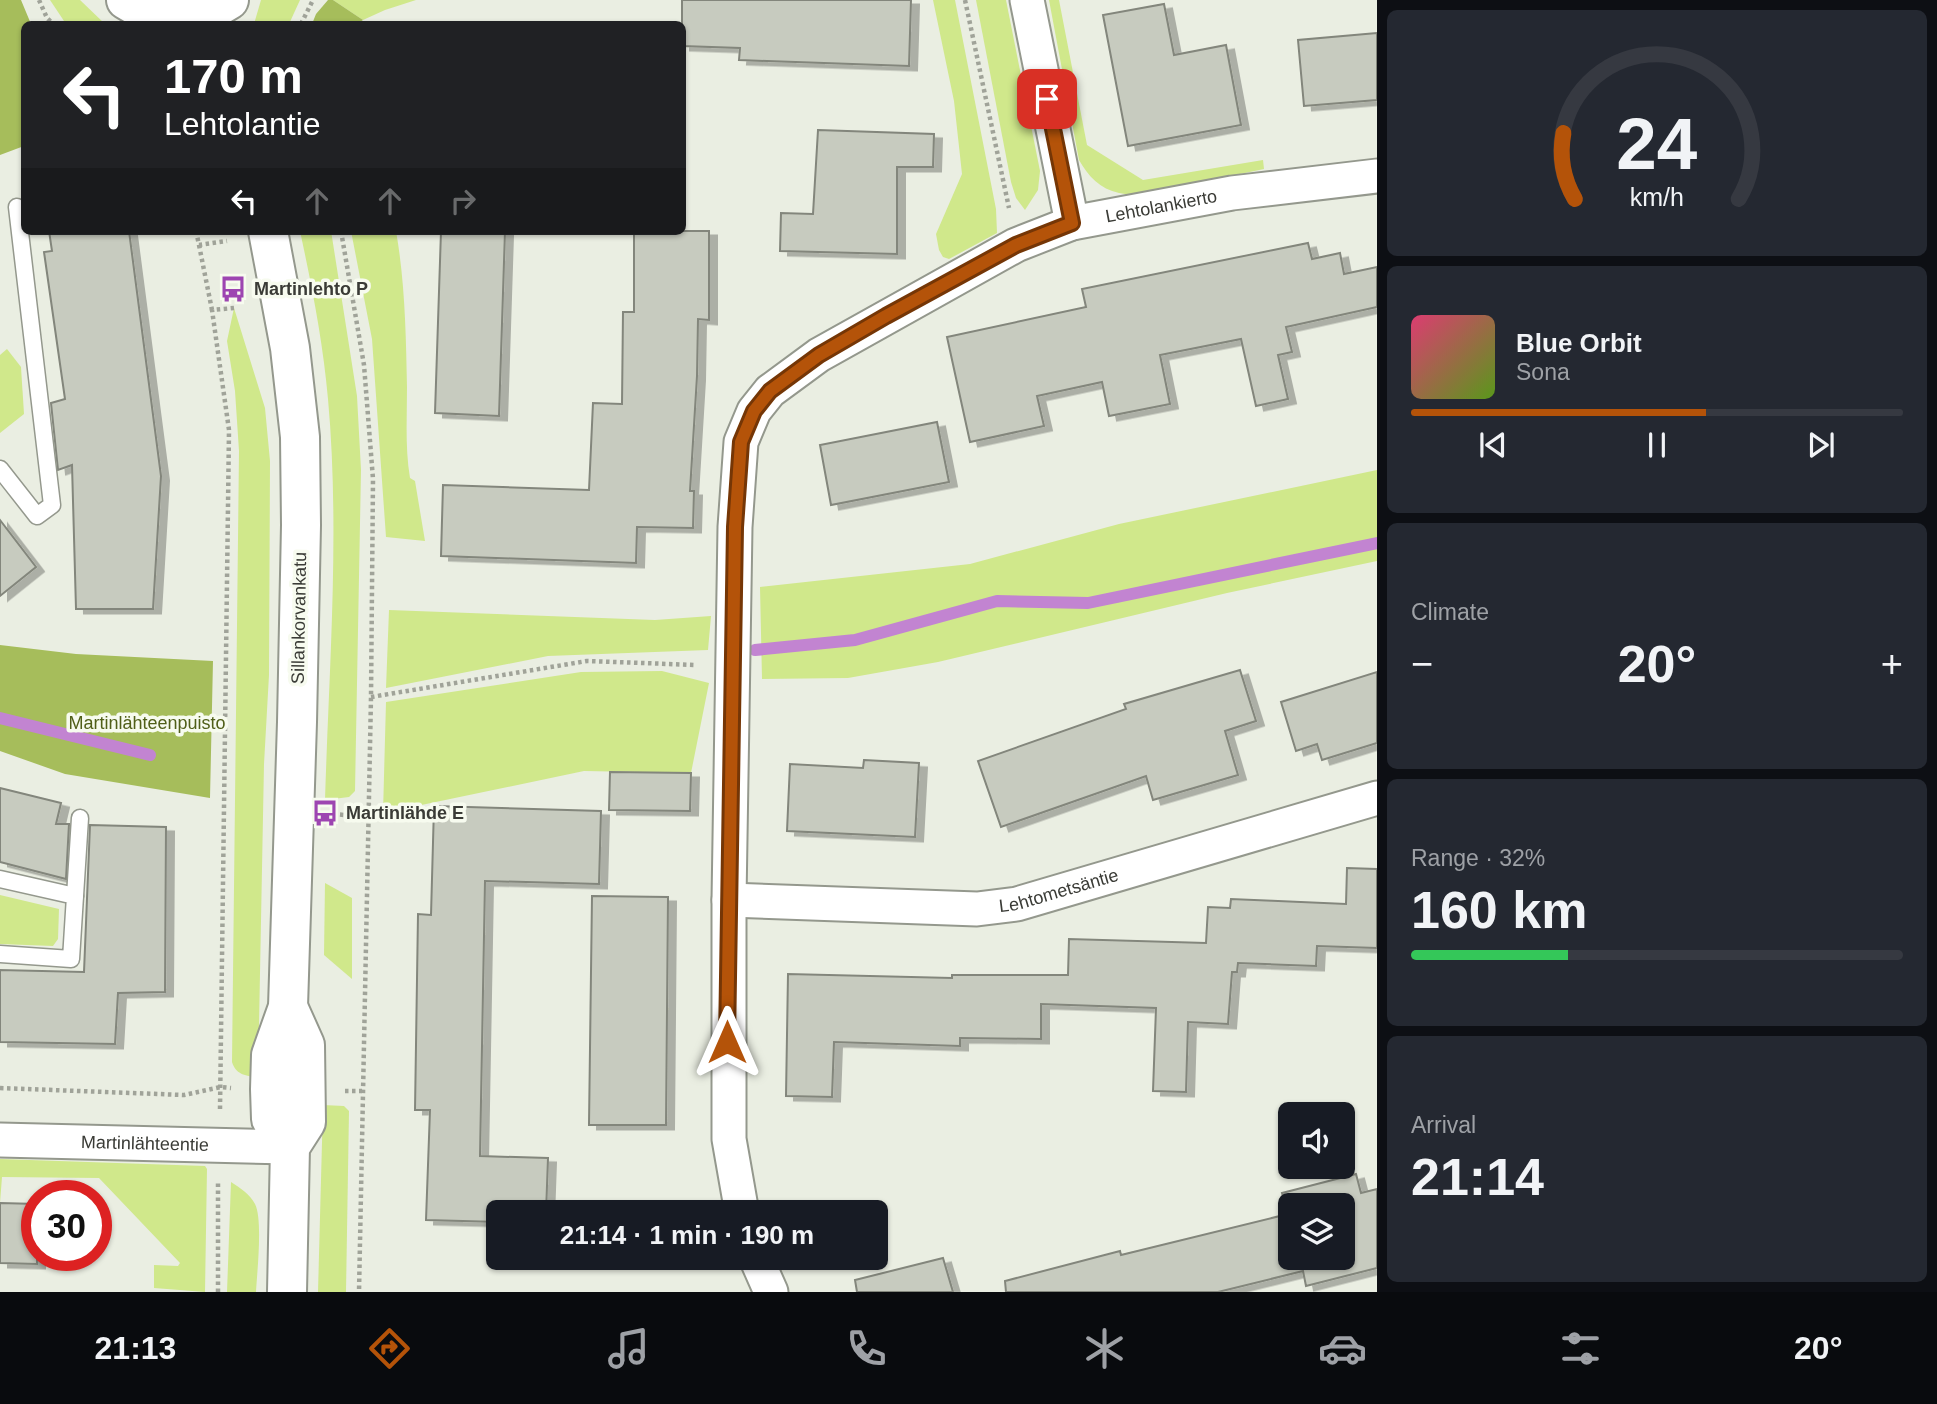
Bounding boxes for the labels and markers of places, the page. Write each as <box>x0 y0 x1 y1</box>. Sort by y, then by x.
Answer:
pin <box>1017 69 1077 129</box>
bus stop icon: Martinlehto P <box>218 274 248 304</box>
place label: Martinlehto P <box>254 279 368 299</box>
bus stop icon: Martinlähde E <box>310 798 340 828</box>
place label: Martinlähde E <box>346 803 464 823</box>

